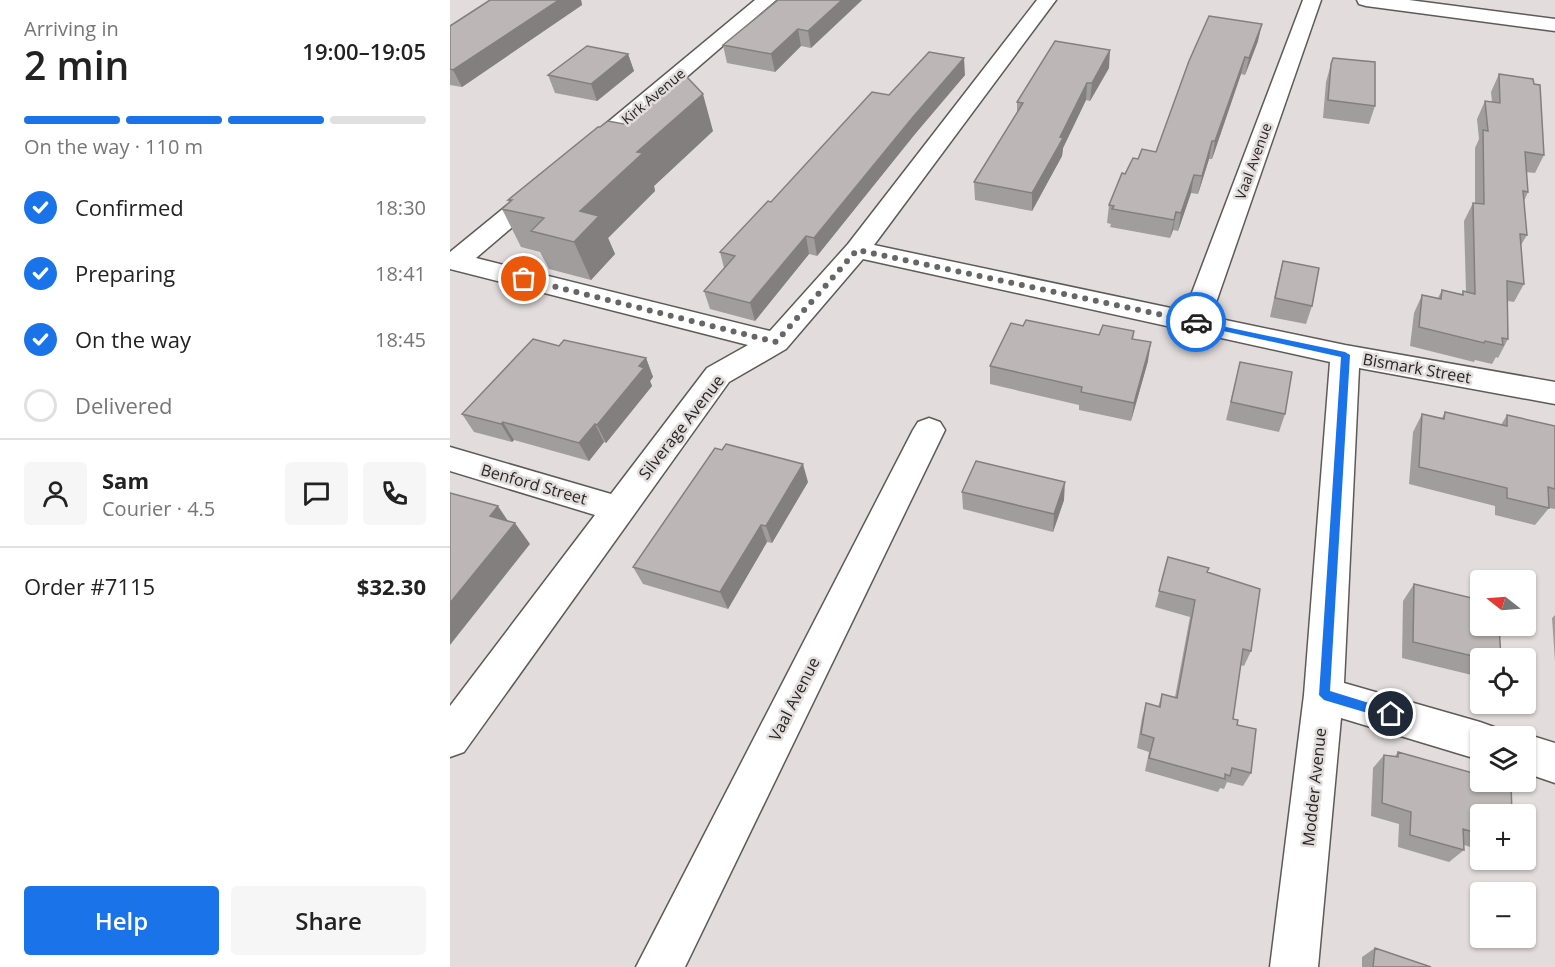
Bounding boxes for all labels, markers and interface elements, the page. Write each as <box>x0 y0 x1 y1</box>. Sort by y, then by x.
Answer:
text: Arriving in <box>24 15 119 42</box>
text: 19:00–19:05 <box>302 36 426 66</box>
text: 2 min <box>24 38 129 91</box>
street label: Kirk Avenue <box>617 64 689 128</box>
street label: Vaal Avenue <box>1230 120 1276 202</box>
text: On the way · 110 m <box>24 133 203 160</box>
icon: check <box>24 191 57 224</box>
text: Confirmed <box>75 192 184 222</box>
text: 18:30 <box>375 194 426 221</box>
pin <box>498 253 549 304</box>
icon: check <box>24 257 57 290</box>
text: Preparing <box>75 258 175 288</box>
text: 18:41 <box>375 260 426 287</box>
icon: bag <box>507 262 540 295</box>
courier <box>1166 292 1226 352</box>
icon: car <box>1180 306 1213 339</box>
icon: check <box>24 323 57 356</box>
text: On the way <box>75 324 191 354</box>
text: 18:45 <box>375 326 426 353</box>
street label: Bismark Street <box>1361 348 1473 388</box>
street label: Silverage Avenue <box>633 370 729 484</box>
text: Delivered <box>75 390 173 420</box>
street label: Benford Street <box>478 458 590 510</box>
button: person <box>24 462 87 525</box>
button: chat <box>285 462 348 525</box>
button: phone <box>363 462 426 525</box>
text: Sam <box>102 465 149 495</box>
text: Courier · 4.5 <box>102 495 215 522</box>
north arrow <box>1470 570 1536 636</box>
map controls <box>1470 570 1536 948</box>
text: Order #7115 <box>24 571 155 601</box>
text: $32.30 <box>357 571 426 601</box>
button: locate <box>1470 648 1536 714</box>
street label: Vaal Avenue <box>763 653 825 745</box>
pin <box>1365 688 1416 739</box>
icon: home <box>1374 697 1407 730</box>
button: layers <box>1470 726 1536 792</box>
street label: Modder Avenue <box>1297 727 1331 847</box>
button: + <box>1470 804 1536 870</box>
button: − <box>1470 882 1536 948</box>
button: Help <box>24 886 219 955</box>
button: Share <box>231 886 426 955</box>

